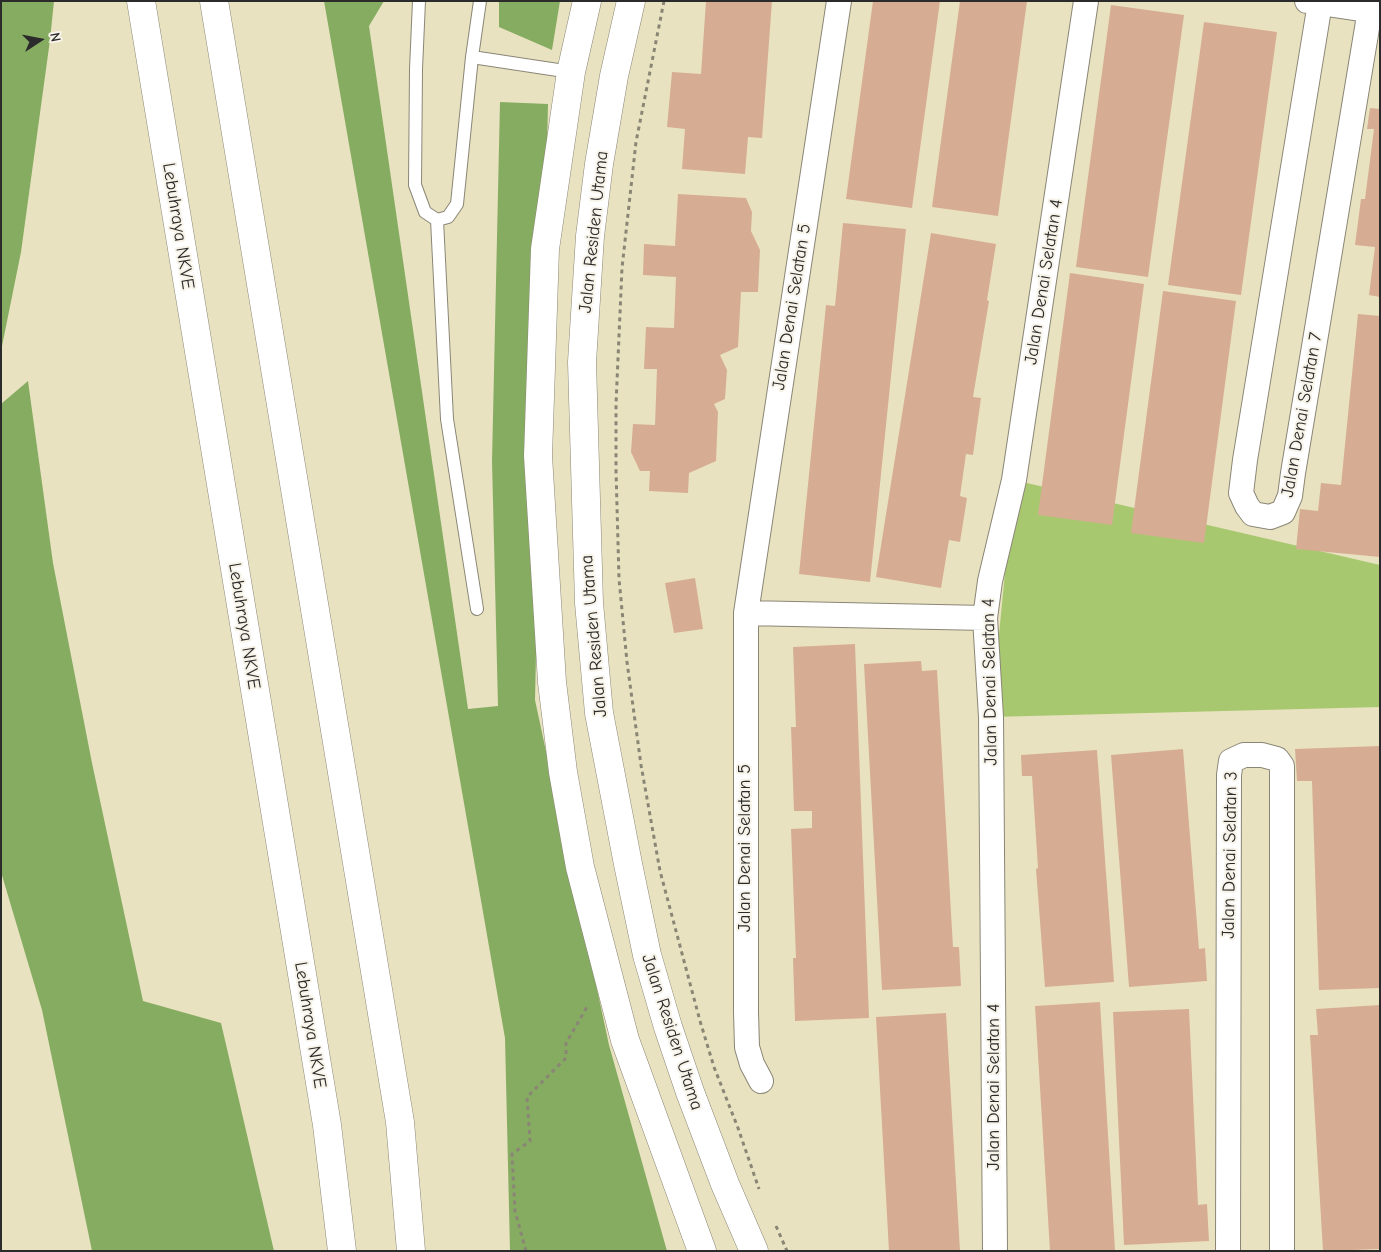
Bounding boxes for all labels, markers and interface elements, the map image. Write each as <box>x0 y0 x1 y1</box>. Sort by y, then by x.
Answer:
north arrow <box>15 15 65 65</box>
text: N <box>46 31 64 43</box>
street label: Jalan Residen Utama <box>575 150 613 314</box>
street label: Lebuhraya NKVE <box>157 161 199 291</box>
street label: Jalan Denai Selatan 4 <box>1020 198 1068 366</box>
street label: Jalan Denai Selatan 5 <box>768 222 816 392</box>
street label: Jalan Denai Selatan 7 <box>1277 331 1327 499</box>
street label: Jalan Residen Utama <box>576 554 612 718</box>
street label: Lebuhraya NKVE <box>223 561 265 691</box>
street label: Jalan Denai Selatan 4 <box>978 598 1002 766</box>
street label: Jalan Denai Selatan 5 <box>734 764 756 932</box>
street label: Jalan Denai Selatan 3 <box>1218 771 1242 939</box>
street label: Jalan Residen Utama <box>637 951 707 1113</box>
street label: Lebuhraya NKVE <box>289 960 331 1090</box>
street label: Jalan Denai Selatan 4 <box>983 1003 1005 1171</box>

